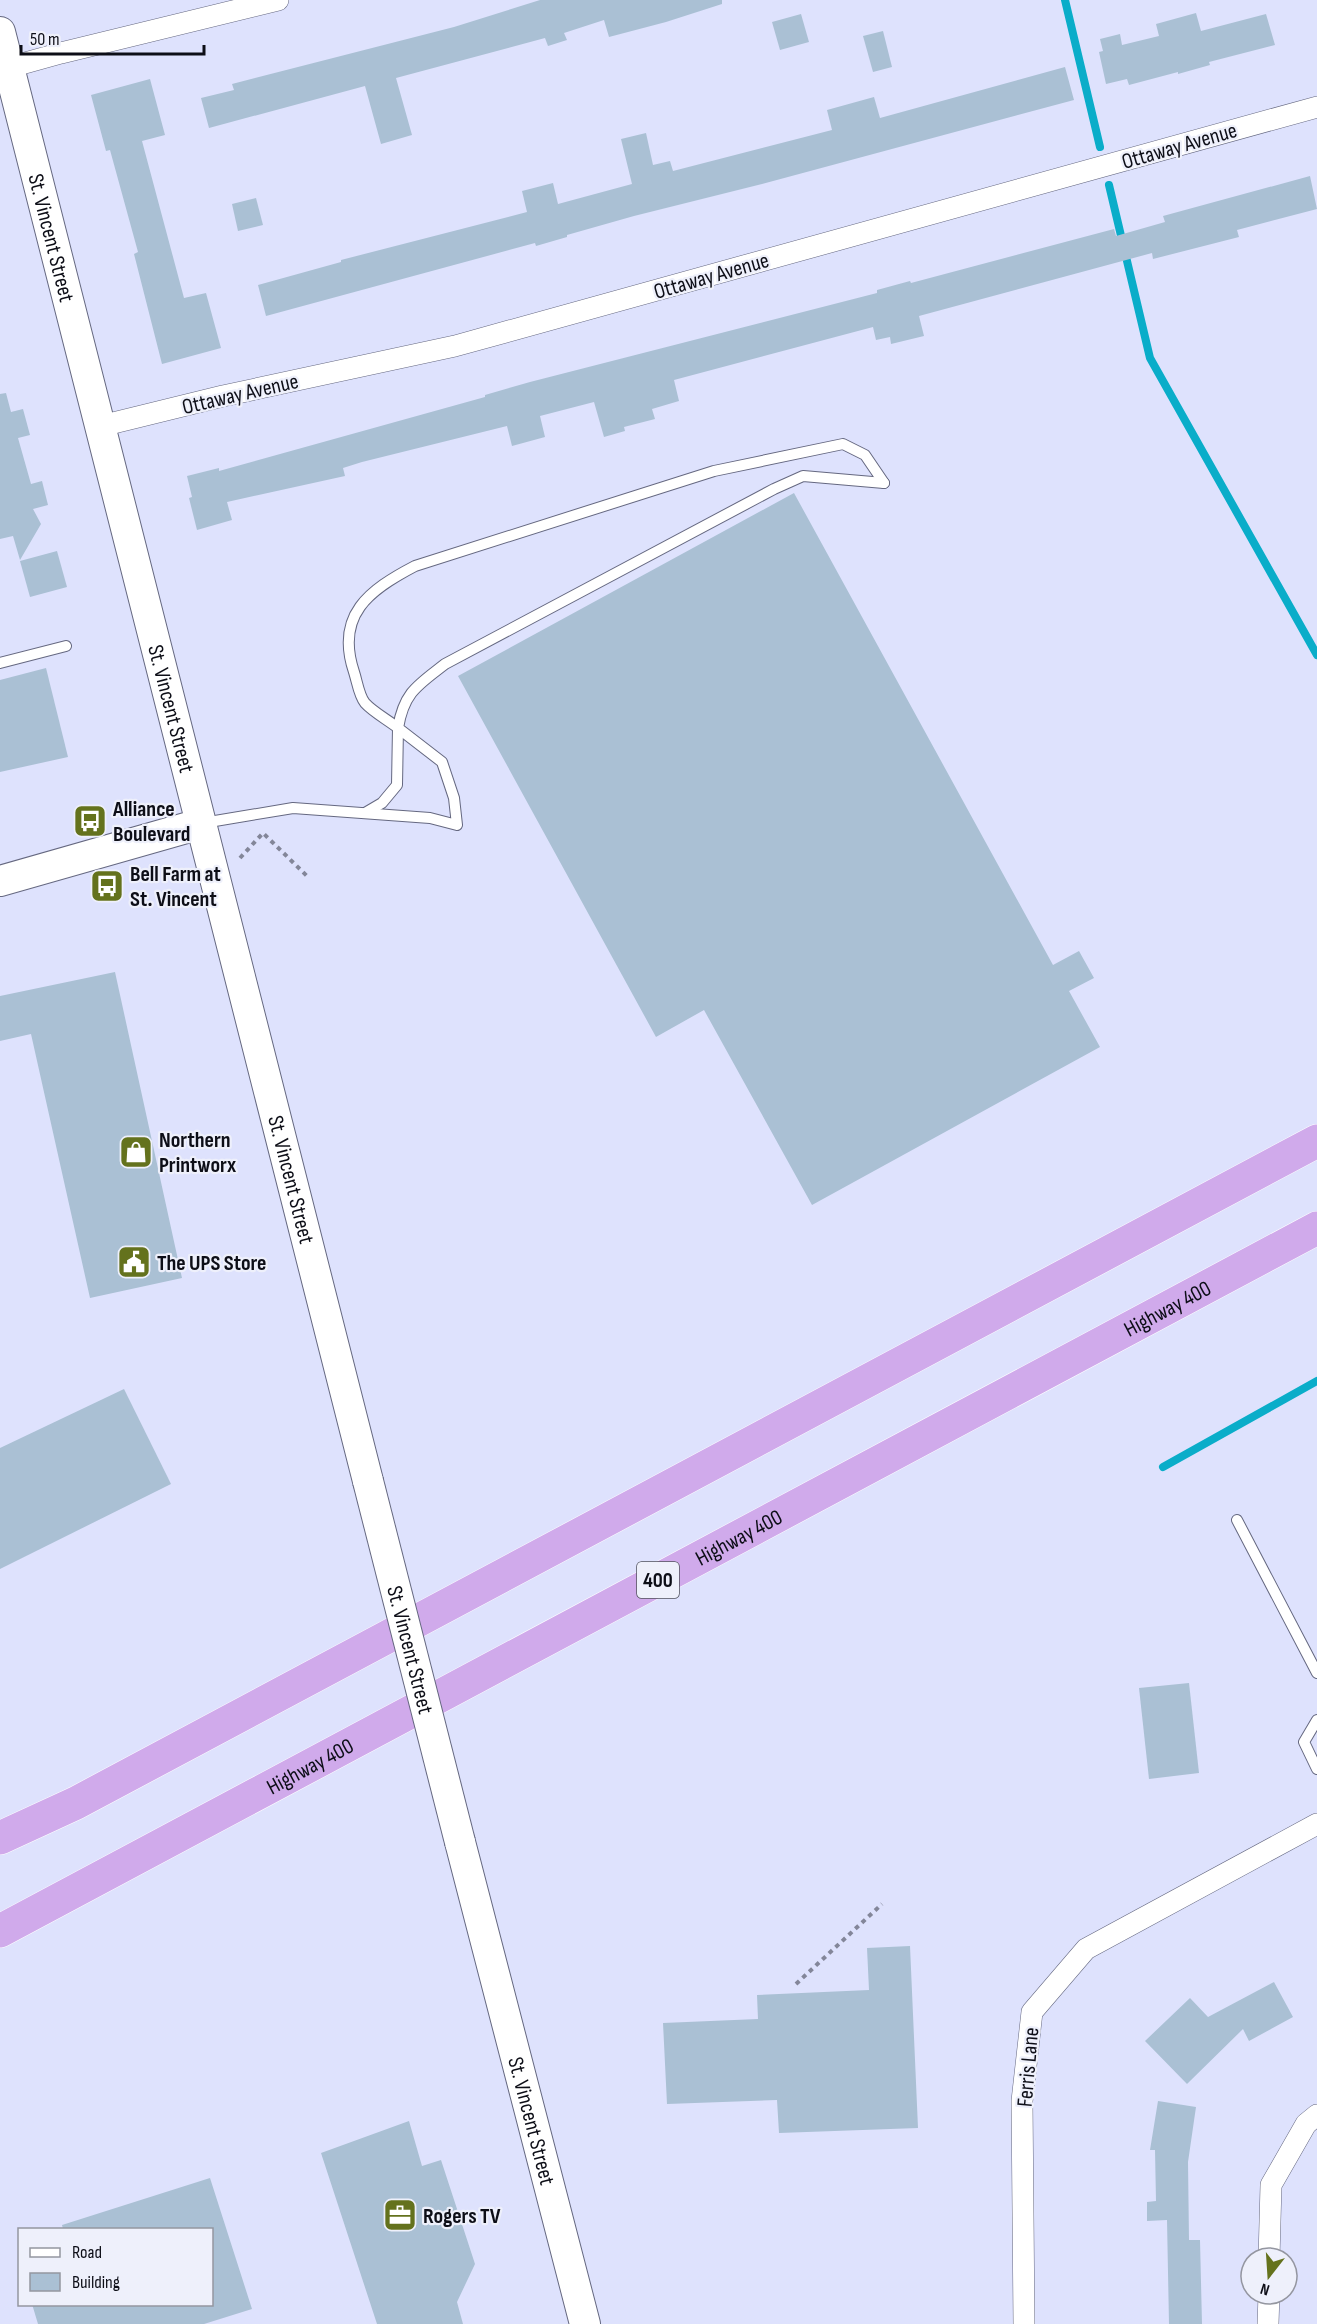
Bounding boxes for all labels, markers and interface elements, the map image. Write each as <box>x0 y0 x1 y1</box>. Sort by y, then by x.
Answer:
scale bar <box>21 18 204 56</box>
text: 50 m <box>30 29 60 50</box>
street label: Ottaway Avenue <box>1119 117 1240 176</box>
street label: St. Vincent Street <box>21 171 80 305</box>
street label: Ottaway Avenue <box>651 247 772 306</box>
street label: Ottaway Avenue <box>179 368 301 421</box>
street label: St. Vincent Street <box>141 642 200 776</box>
place label: Alliance Boulevard <box>112 796 190 848</box>
bus stop icon: Alliance Boulevard <box>72 803 108 839</box>
place label: Bell Farm at St. Vincent <box>130 861 221 913</box>
bus stop icon: Bell Farm at St. Vincent <box>89 868 125 904</box>
street label: St. Vincent Street <box>261 1113 320 1247</box>
place label: Northern Printworx <box>159 1127 236 1179</box>
shop icon: Northern Printworx <box>118 1134 154 1170</box>
public building icon: The UPS Store <box>116 1244 152 1280</box>
place label: The UPS Store <box>157 1250 266 1277</box>
street label: Highway 400 <box>1120 1275 1216 1344</box>
street label: Highway 400 <box>691 1504 787 1572</box>
road number: 400 <box>637 1562 679 1598</box>
street label: St. Vincent Street <box>380 1583 439 1717</box>
street label: Highway 400 <box>262 1733 358 1801</box>
street label: Ferris Lane <box>1012 2026 1045 2108</box>
street label: St. Vincent Street <box>501 2054 560 2188</box>
office icon: Rogers TV <box>382 2197 418 2233</box>
place label: Rogers TV <box>423 2203 501 2230</box>
legend <box>18 2228 213 2306</box>
text: Road <box>72 2242 102 2263</box>
north arrow <box>1239 2246 1299 2306</box>
text: Building <box>72 2272 120 2293</box>
text: N <box>1258 2279 1272 2299</box>

